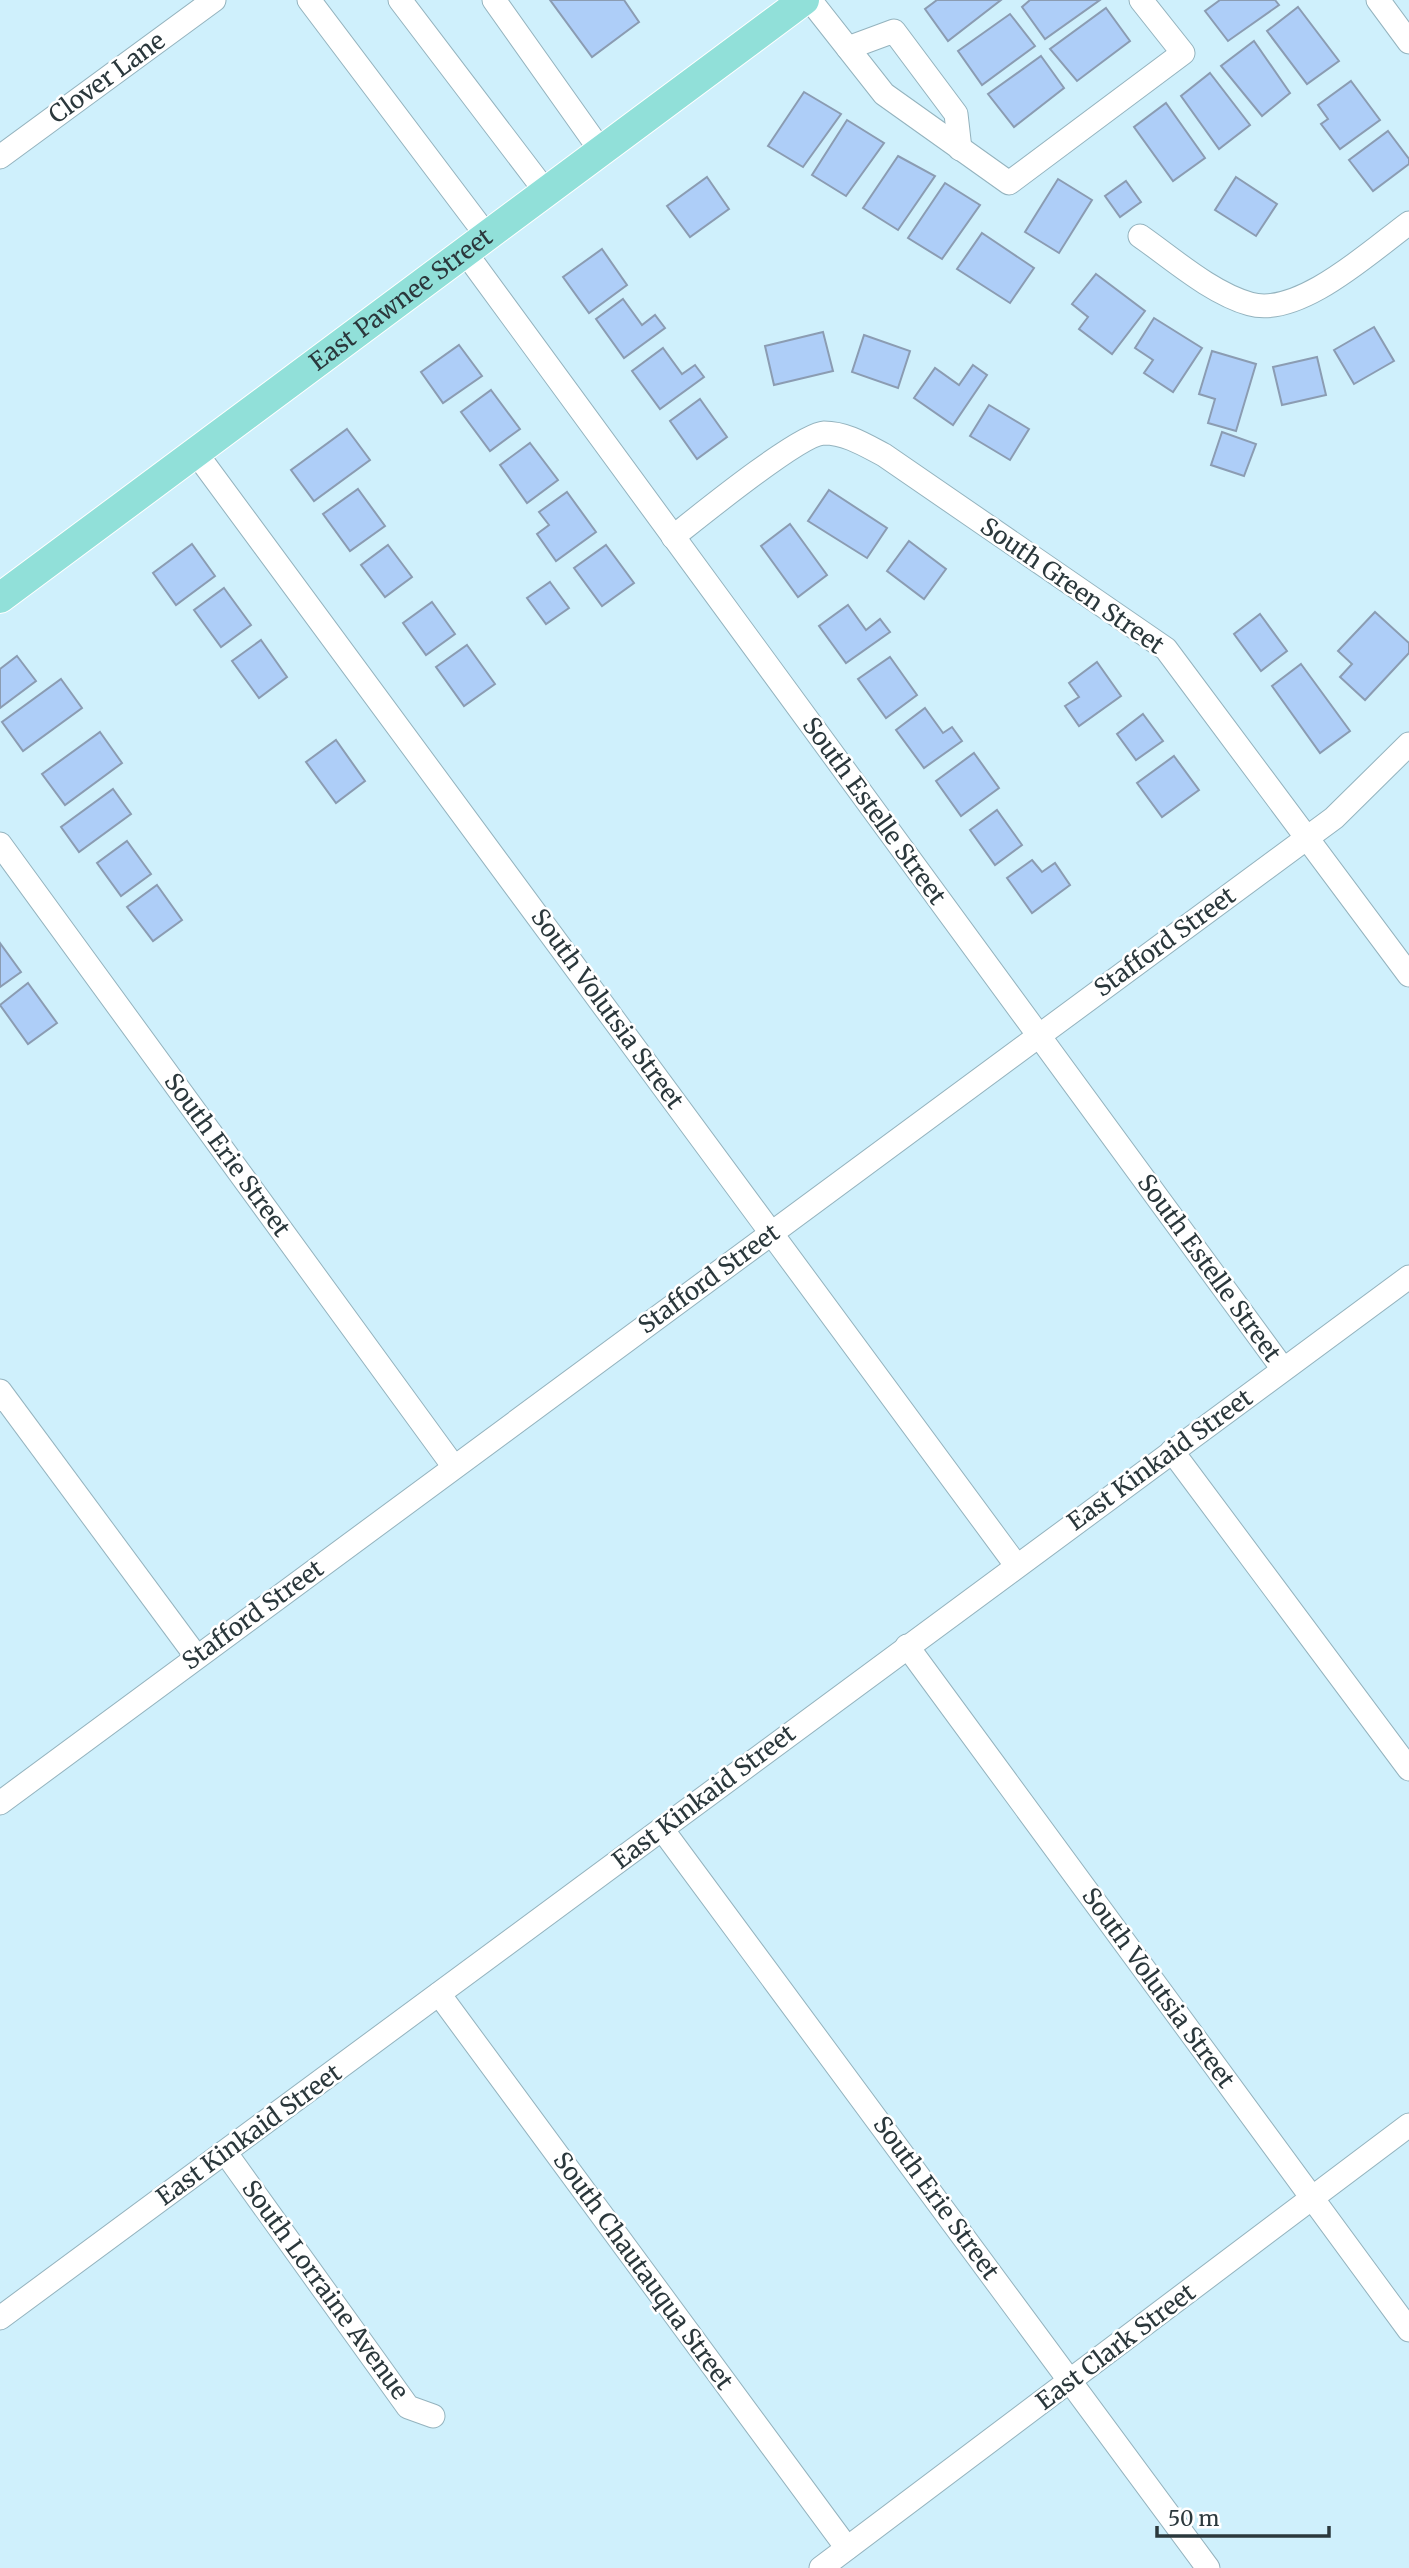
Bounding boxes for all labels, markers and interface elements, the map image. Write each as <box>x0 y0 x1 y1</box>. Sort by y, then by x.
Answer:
street label: Clover Lane <box>42 25 171 130</box>
street label: East Pawnee Street <box>303 221 499 377</box>
street label: South Green Street <box>975 511 1171 661</box>
street label: South Estelle Street <box>796 711 953 911</box>
street label: Stafford Street <box>1088 880 1242 1003</box>
street label: South Volutsia Street <box>524 902 691 1116</box>
street label: South Erie Street <box>158 1067 298 1243</box>
street label: South Estelle Street <box>1131 1168 1288 1368</box>
street label: Stafford Street <box>632 1217 786 1340</box>
street label: East Kinkaid Street <box>1061 1382 1259 1537</box>
street label: Stafford Street <box>176 1553 330 1676</box>
street label: East Kinkaid Street <box>606 1717 802 1876</box>
street label: South Volutsia Street <box>1075 1881 1242 2095</box>
street label: East Kinkaid Street <box>150 2057 348 2212</box>
street label: South Erie Street <box>867 2110 1007 2286</box>
street label: South Chautauqua Street <box>547 2146 740 2396</box>
street label: South Lorraine Avenue <box>235 2174 415 2405</box>
street label: East Clark Street <box>1030 2276 1202 2417</box>
scale bar <box>1157 2494 1328 2538</box>
text: 50 m <box>1168 2505 1219 2532</box>

